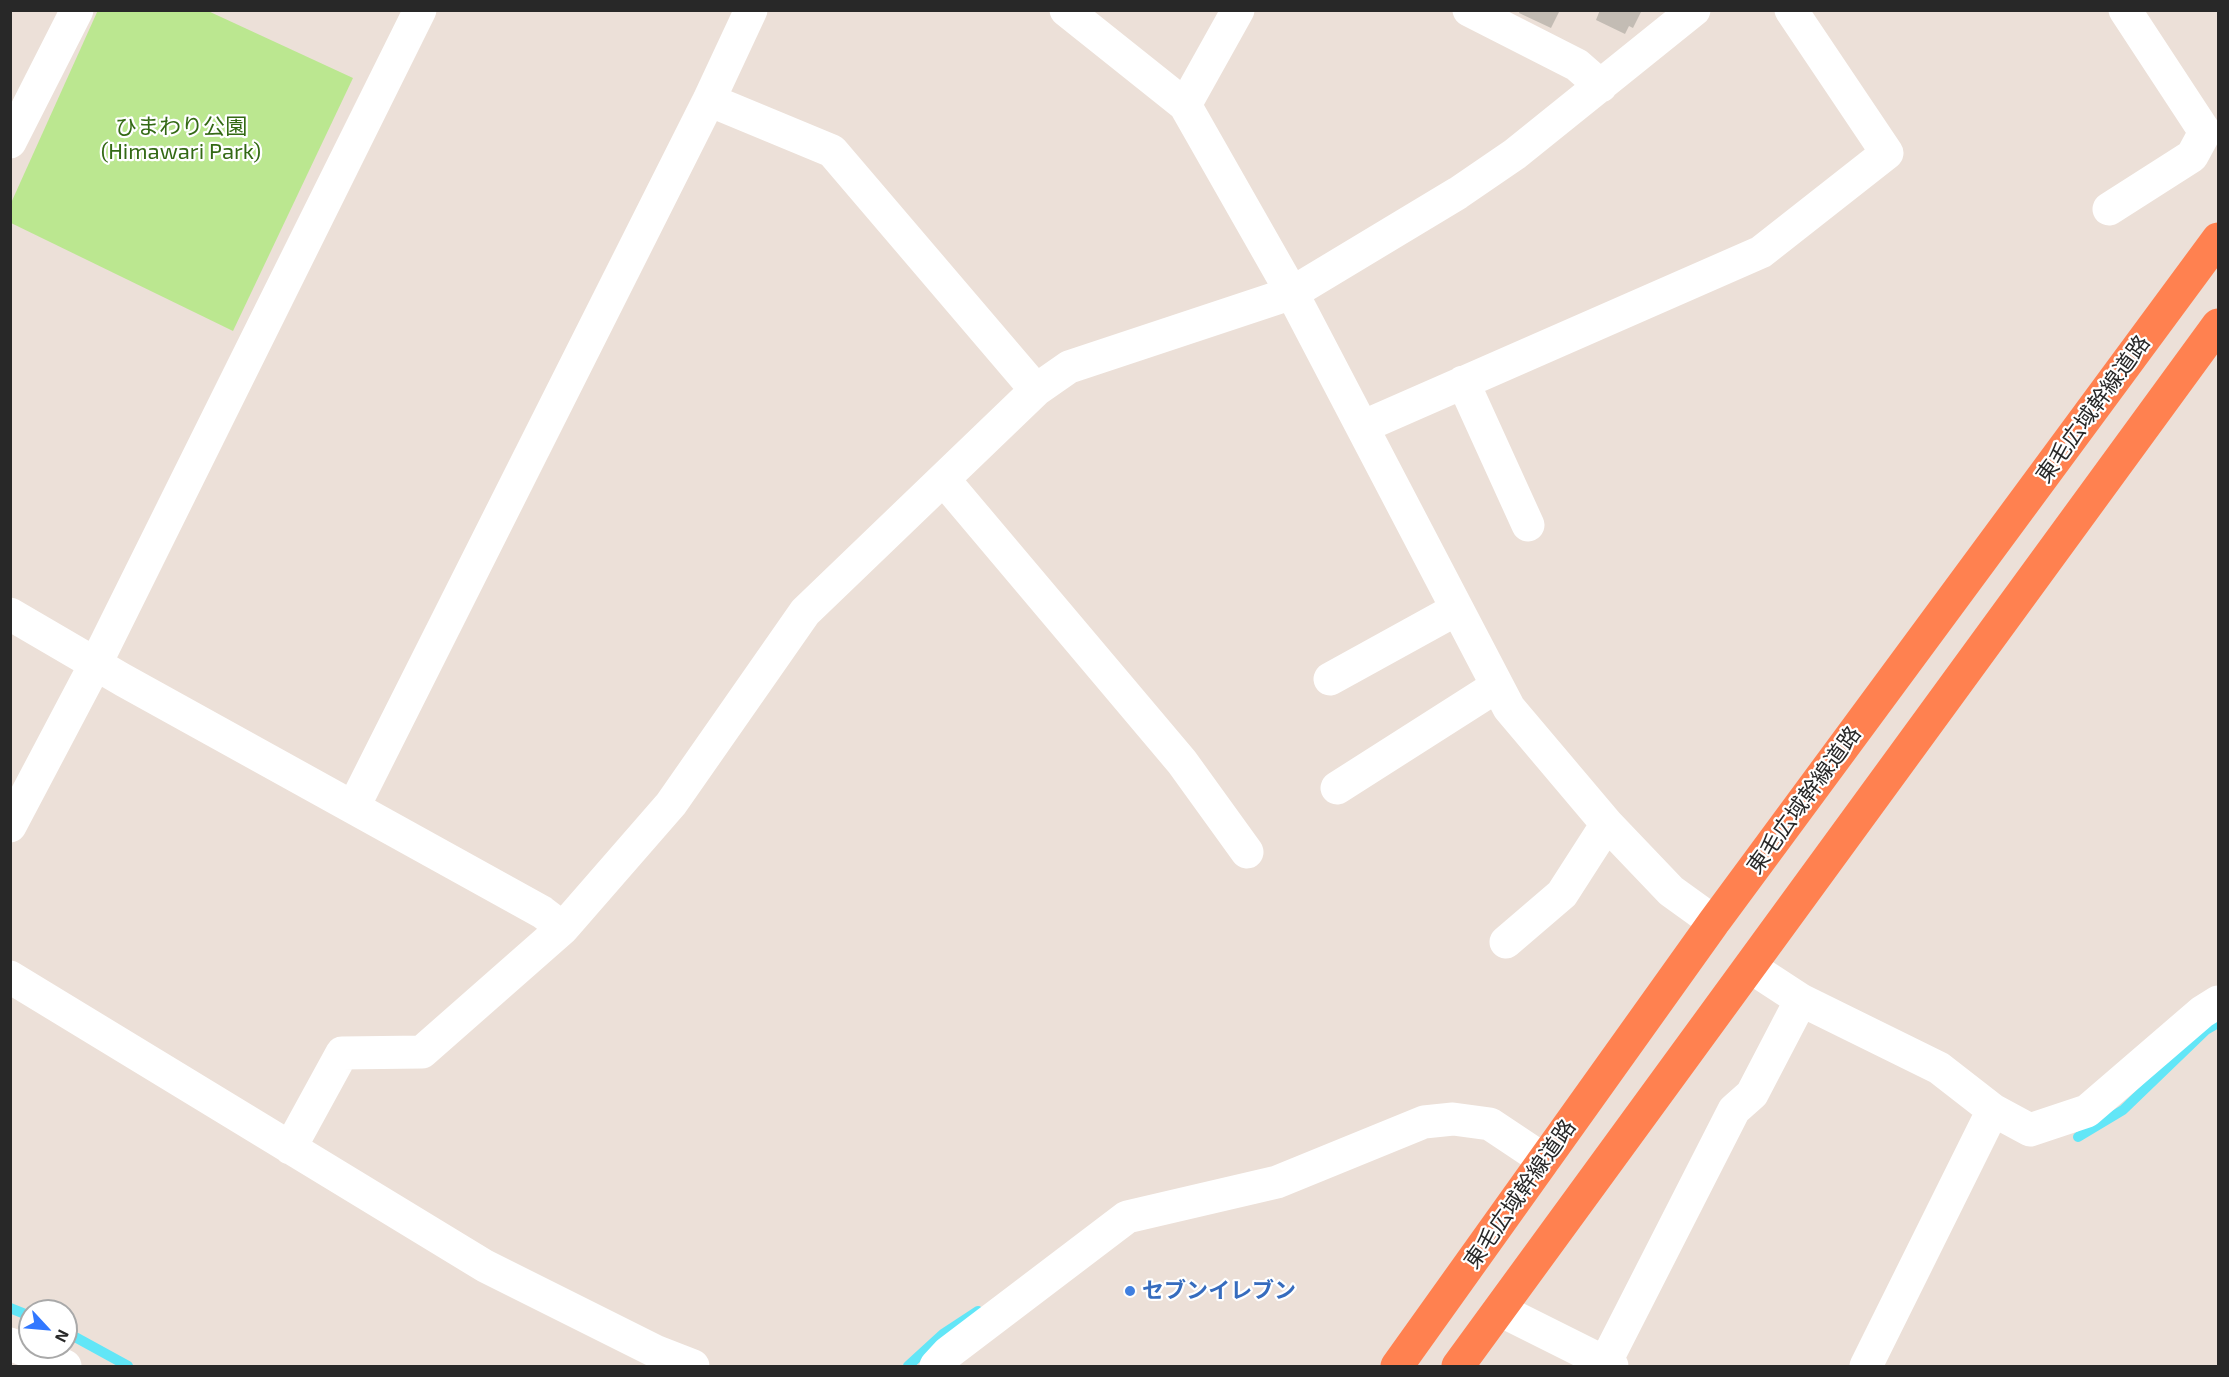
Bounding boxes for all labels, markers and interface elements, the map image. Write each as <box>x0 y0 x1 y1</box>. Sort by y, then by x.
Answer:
park label: ひまわり公園 (Himawari Park) <box>101 114 261 166</box>
street label: 東毛広域幹線道路 <box>2031 330 2155 488</box>
street label: 東毛広域幹線道路 <box>1742 721 1866 879</box>
street label: 東毛広域幹線道路 <box>1459 1114 1581 1274</box>
place label: セブンイレブン <box>1142 1278 1296 1304</box>
marker: セブンイレブン <box>1123 1284 1137 1298</box>
north arrow <box>18 1299 78 1359</box>
text: N <box>52 1327 74 1346</box>

